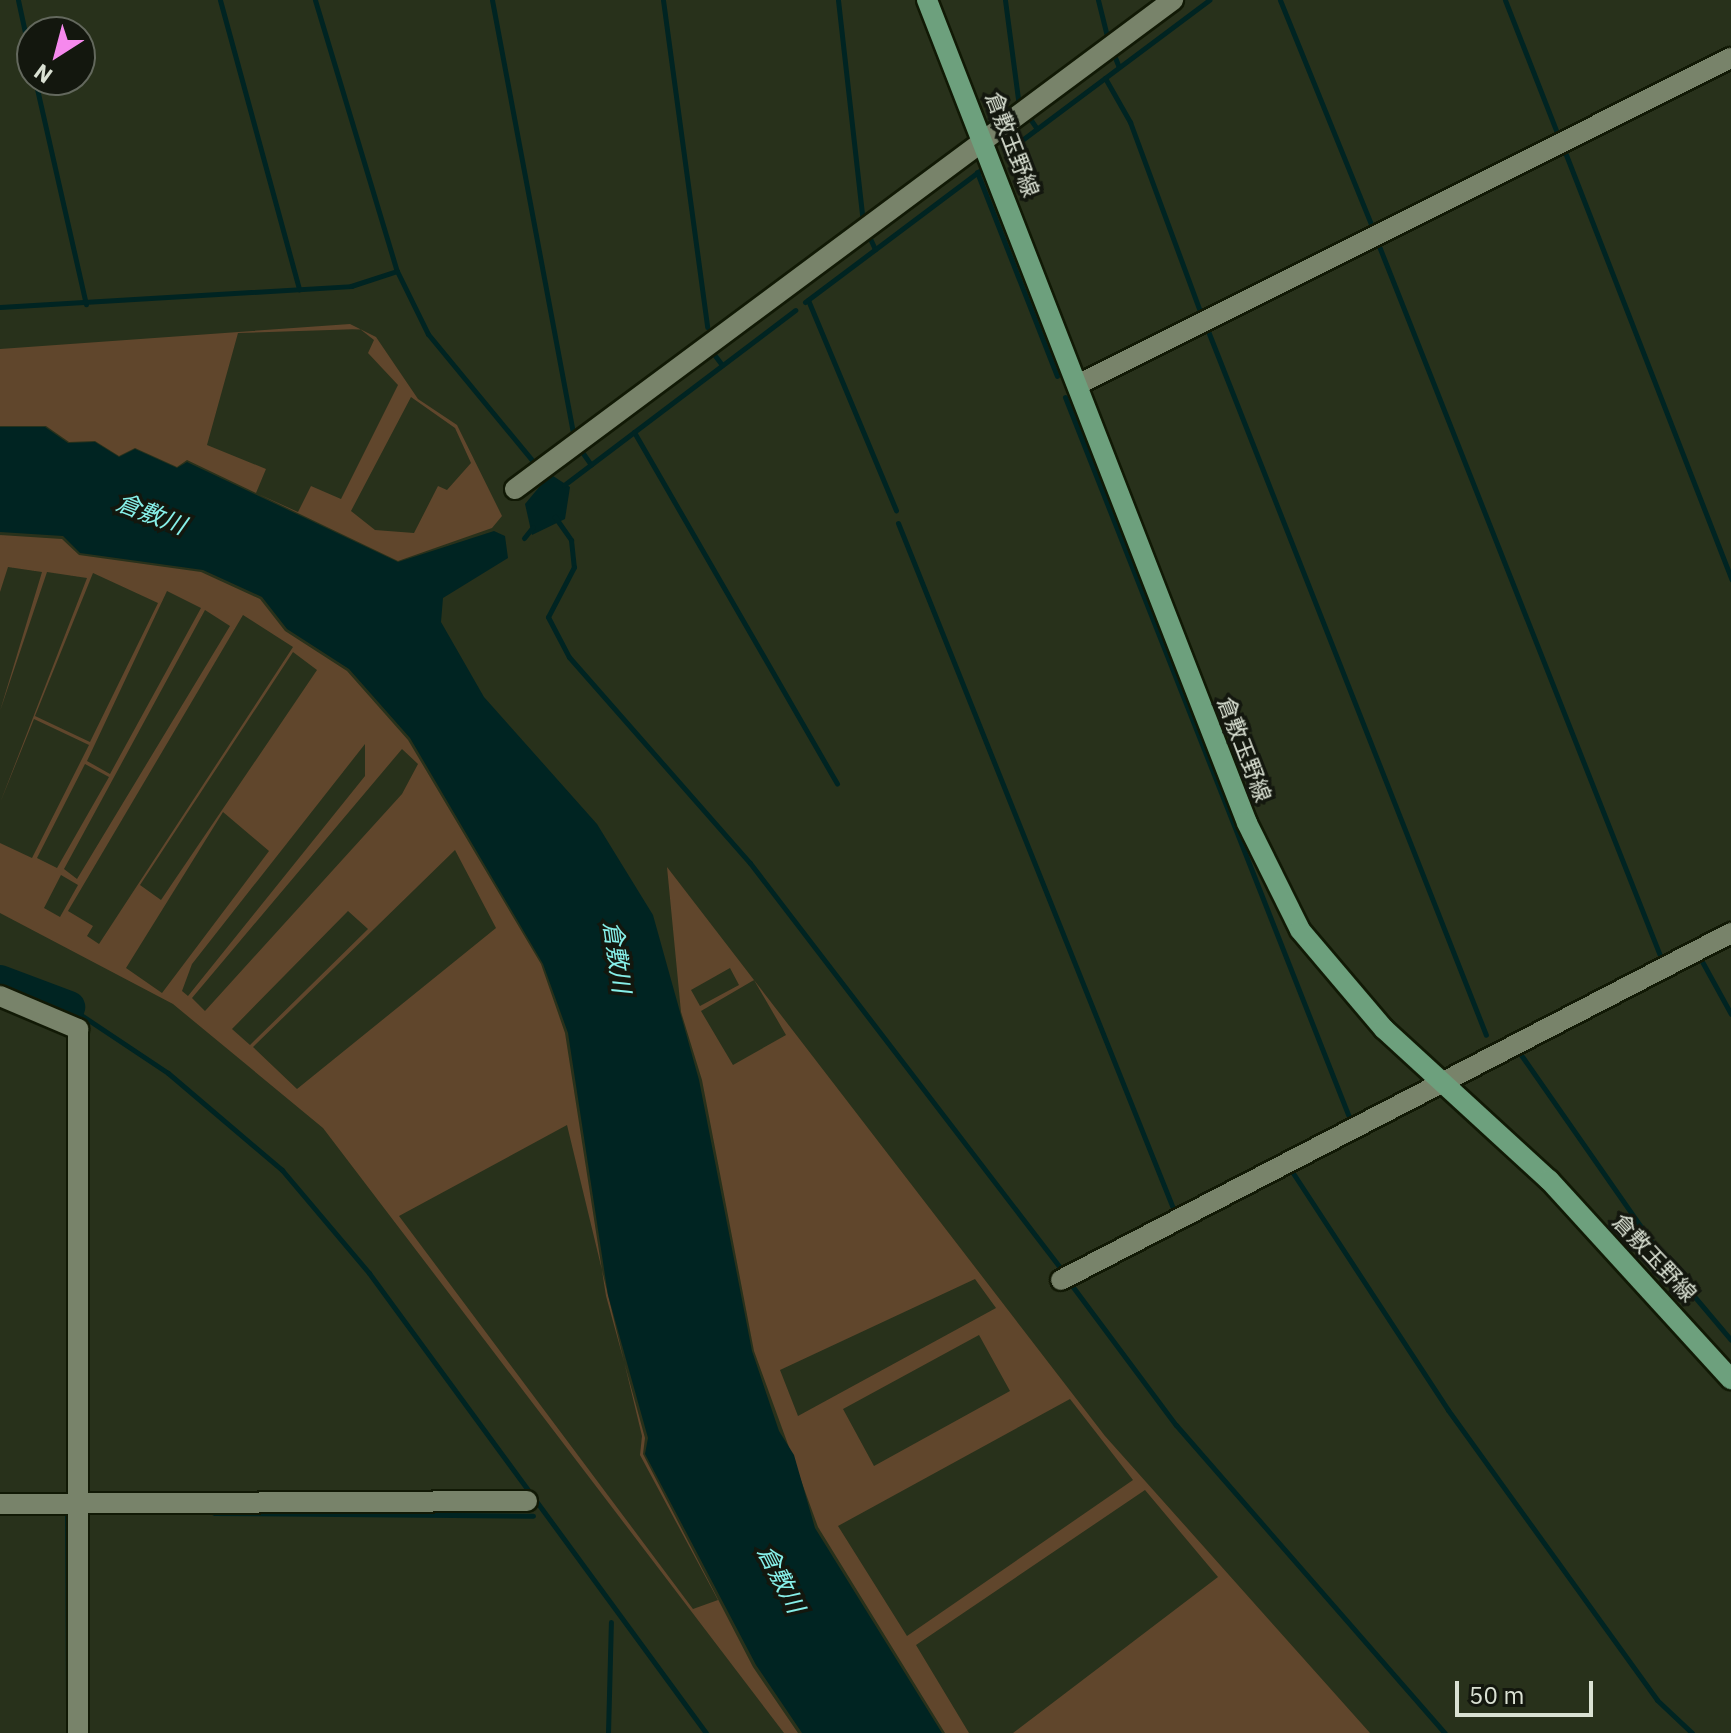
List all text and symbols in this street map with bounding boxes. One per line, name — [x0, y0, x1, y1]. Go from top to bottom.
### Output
north arrow — [16, 16, 96, 96]
text: N — [28, 58, 58, 91]
street label: 倉敷玉野線 — [981, 88, 1045, 200]
water label: 倉敷川 — [112, 488, 190, 540]
street label: 倉敷玉野線 — [1213, 693, 1277, 805]
water label: 倉敷川 — [598, 919, 636, 995]
street label: 倉敷玉野線 — [1608, 1208, 1702, 1306]
water label: 倉敷川 — [752, 1540, 810, 1618]
scale bar — [1459, 1665, 1597, 1715]
text: 50 m — [1469, 1679, 1524, 1711]

